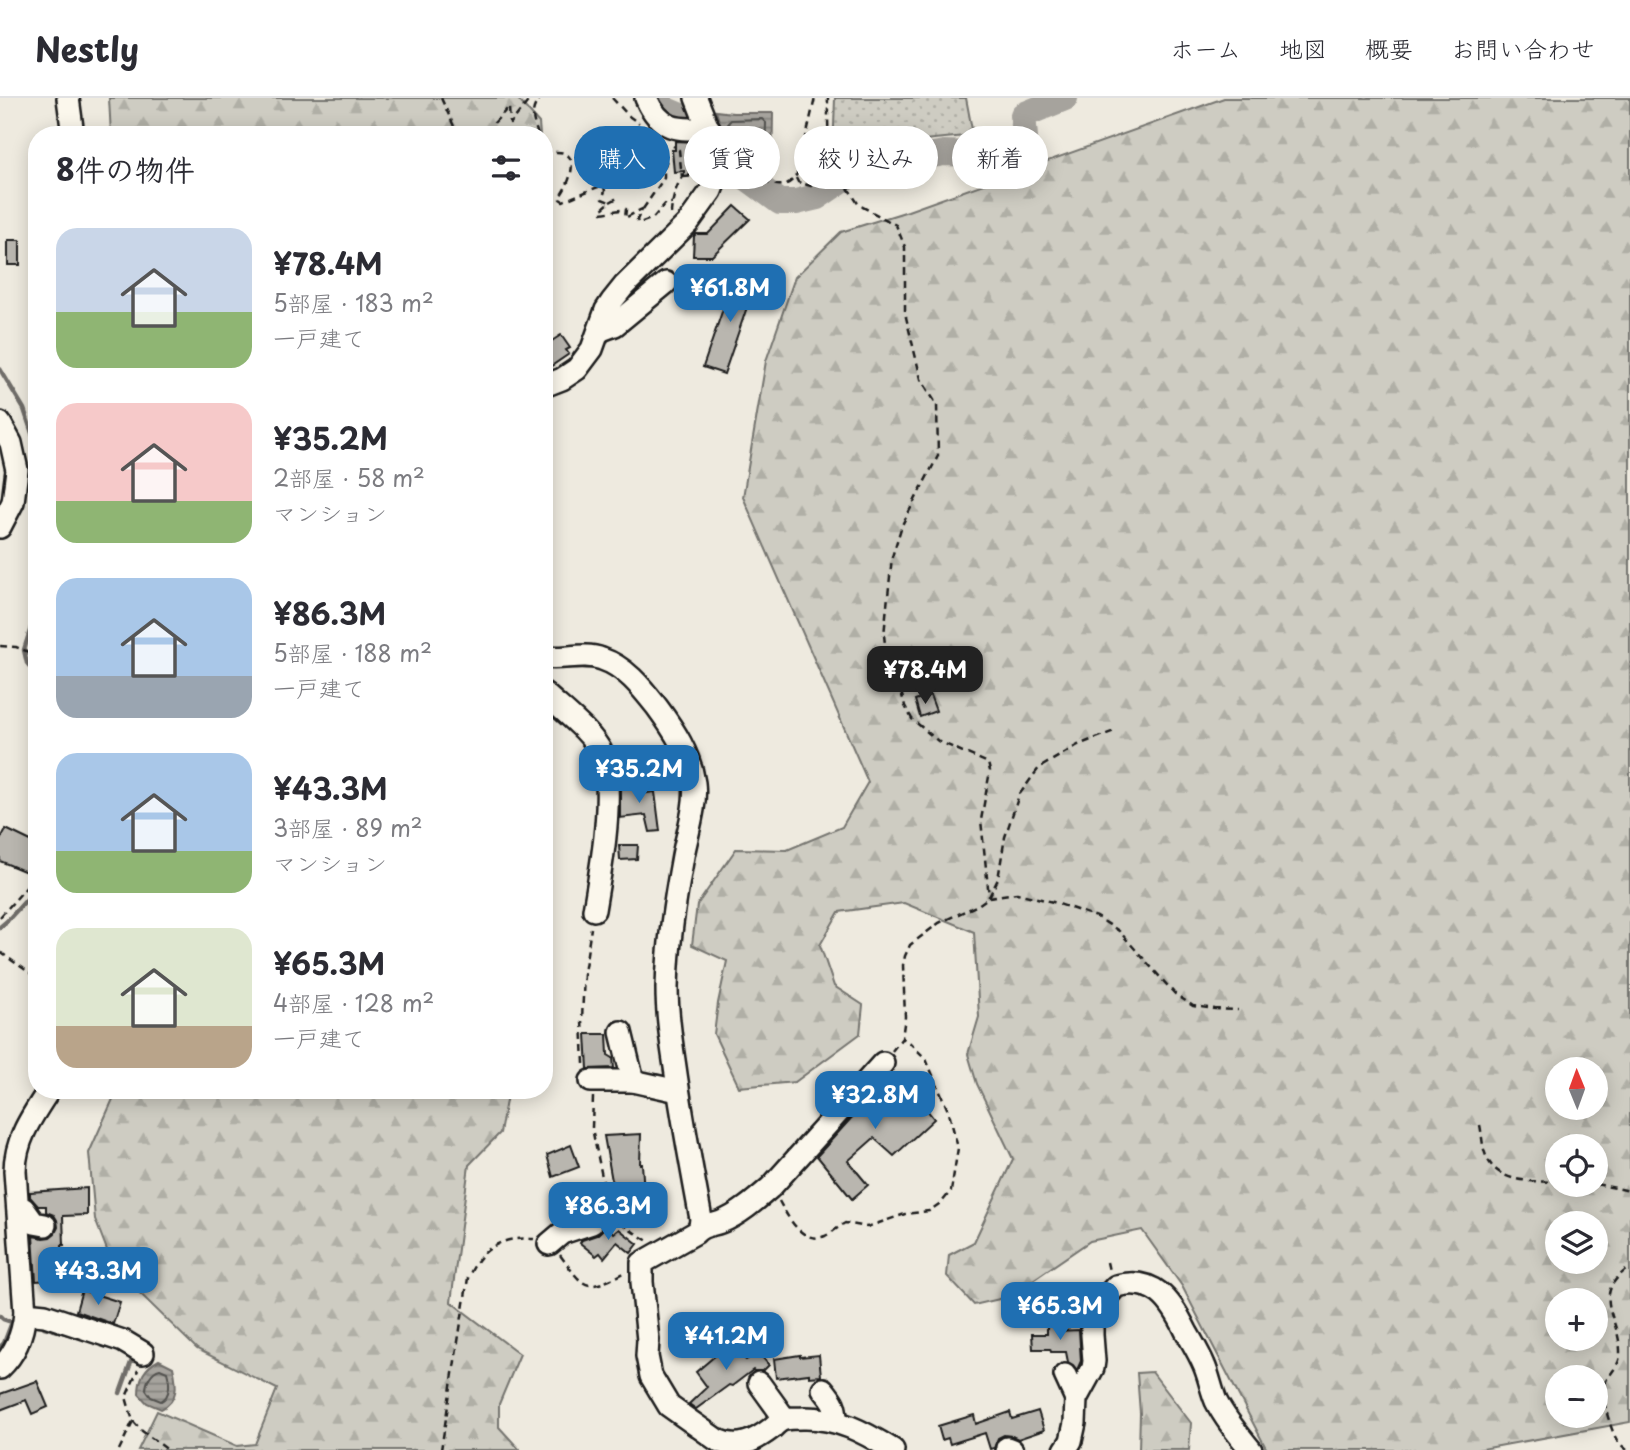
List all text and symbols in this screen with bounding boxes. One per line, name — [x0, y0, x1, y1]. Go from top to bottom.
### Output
text: Nestly — [35, 23, 139, 73]
text: ホーム — [1170, 30, 1241, 66]
text: 地図 — [1279, 30, 1327, 66]
text: 概要 — [1365, 30, 1413, 66]
text: お問い合わせ — [1451, 30, 1595, 66]
chip: 購入 — [574, 126, 670, 189]
chip: 賃貸 — [684, 126, 780, 189]
chip: 絞り込み — [794, 126, 938, 189]
chip: 新着 — [952, 126, 1048, 189]
text: 8件の物件 — [56, 146, 195, 191]
icon: filters — [487, 149, 525, 187]
text: ¥78.4M — [273, 240, 383, 285]
icon: home — [112, 256, 196, 340]
pin: ¥61.8M — [673, 264, 787, 324]
text: ¥61.8M — [690, 269, 770, 304]
text: 5部屋 · 183 m² — [273, 285, 434, 320]
text: 一戸建て — [273, 320, 365, 355]
text: ¥35.2M — [273, 415, 388, 460]
icon: home — [112, 431, 196, 515]
text: 2部屋 · 58 m² — [273, 460, 425, 495]
text: マンション — [273, 495, 387, 530]
text: ¥86.3M — [273, 590, 386, 635]
icon: home — [112, 606, 196, 690]
text: 5部屋 · 188 m² — [273, 635, 432, 670]
pin: ¥78.4M — [868, 646, 982, 706]
text: ¥78.4M — [883, 651, 967, 686]
text: 一戸建て — [273, 670, 365, 705]
pin: ¥35.2M — [582, 746, 696, 805]
text: ¥35.2M — [595, 750, 683, 785]
text: ¥43.3M — [273, 765, 388, 810]
icon: home — [112, 781, 196, 865]
text: 3部屋 · 89 m² — [273, 810, 423, 845]
text: マンション — [273, 845, 387, 880]
text: ¥65.3M — [273, 940, 385, 985]
icon: home — [112, 956, 196, 1040]
text: 4部屋 · 128 m² — [273, 985, 434, 1020]
text: 一戸建て — [273, 1020, 365, 1055]
north arrow — [1545, 1057, 1608, 1120]
map controls — [1545, 1057, 1608, 1428]
pin: ¥32.8M — [818, 1072, 932, 1131]
text: ¥32.8M — [831, 1076, 919, 1111]
button: locate — [1545, 1134, 1608, 1197]
pin: ¥86.3M — [551, 1182, 665, 1242]
text: ¥86.3M — [565, 1187, 651, 1222]
button: layers — [1545, 1211, 1608, 1274]
pin: ¥43.3M — [41, 1248, 155, 1307]
text: ¥43.3M — [54, 1252, 142, 1287]
pin: ¥65.3M — [1003, 1282, 1117, 1342]
text: ¥65.3M — [1017, 1287, 1103, 1322]
button: + — [1545, 1288, 1608, 1351]
pin: ¥41.2M — [669, 1312, 783, 1372]
text: ¥41.2M — [684, 1317, 768, 1352]
button: − — [1545, 1365, 1608, 1428]

